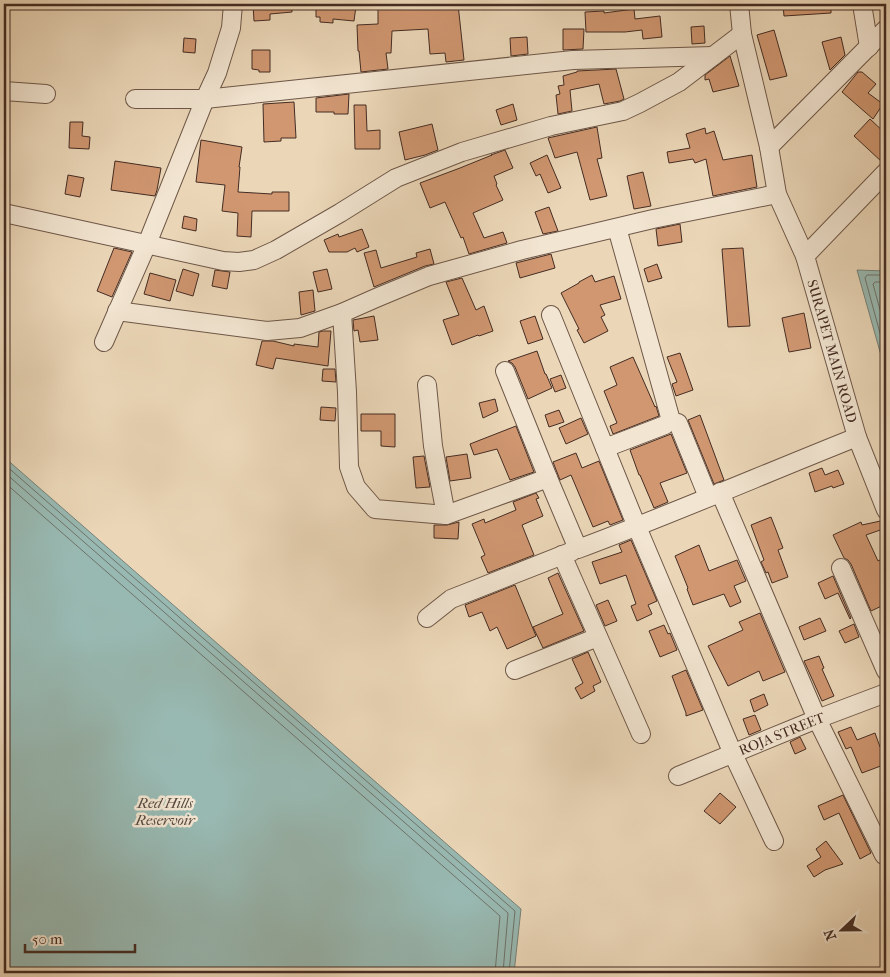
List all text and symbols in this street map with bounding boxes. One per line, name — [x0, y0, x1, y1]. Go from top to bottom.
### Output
street label: SURAPET MAIN ROAD — [804, 278, 861, 425]
street label: ROJA STREET — [736, 708, 827, 759]
water label: Red Hills Reservoir — [134, 794, 196, 829]
north arrow — [818, 904, 868, 954]
scale bar — [25, 922, 135, 954]
text: N — [820, 926, 840, 943]
text: 50 m — [32, 930, 63, 948]

